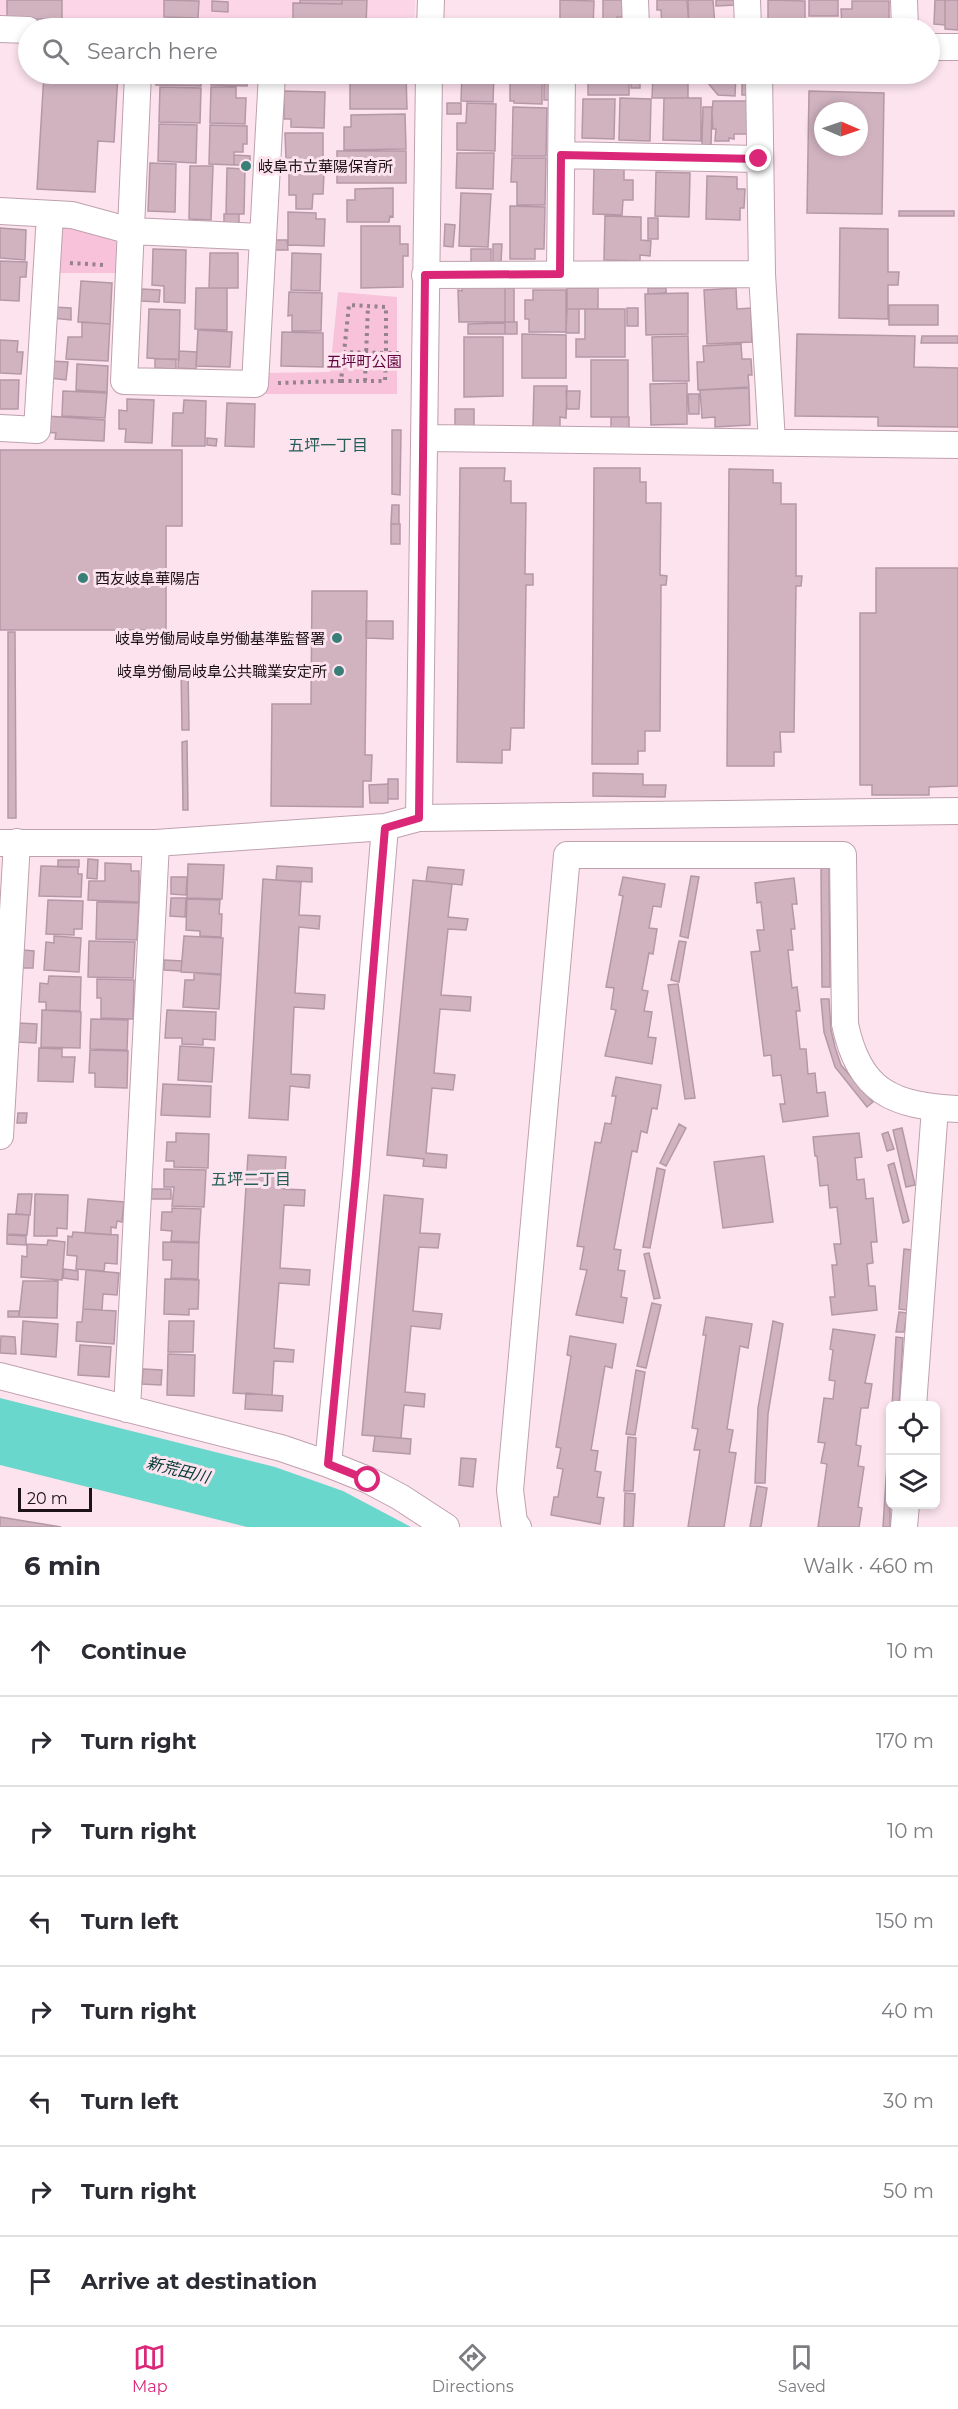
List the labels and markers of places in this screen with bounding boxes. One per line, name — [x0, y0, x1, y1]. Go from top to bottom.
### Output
place label: 岐阜市立華陽保育所 — [258, 157, 393, 176]
marker: 岐阜市立華陽保育所 — [239, 159, 253, 173]
place label: 西友岐阜華陽店 — [95, 569, 200, 588]
marker: 西友岐阜華陽店 — [76, 571, 90, 585]
place label: 岐阜労働局岐阜労働基準監督署 — [115, 629, 325, 648]
marker: 岐阜労働局岐阜労働基準監督署 — [330, 631, 344, 645]
place label: 岐阜労働局岐阜公共職業安定所 — [117, 662, 327, 681]
marker: 岐阜労働局岐阜公共職業安定所 — [332, 664, 346, 678]

